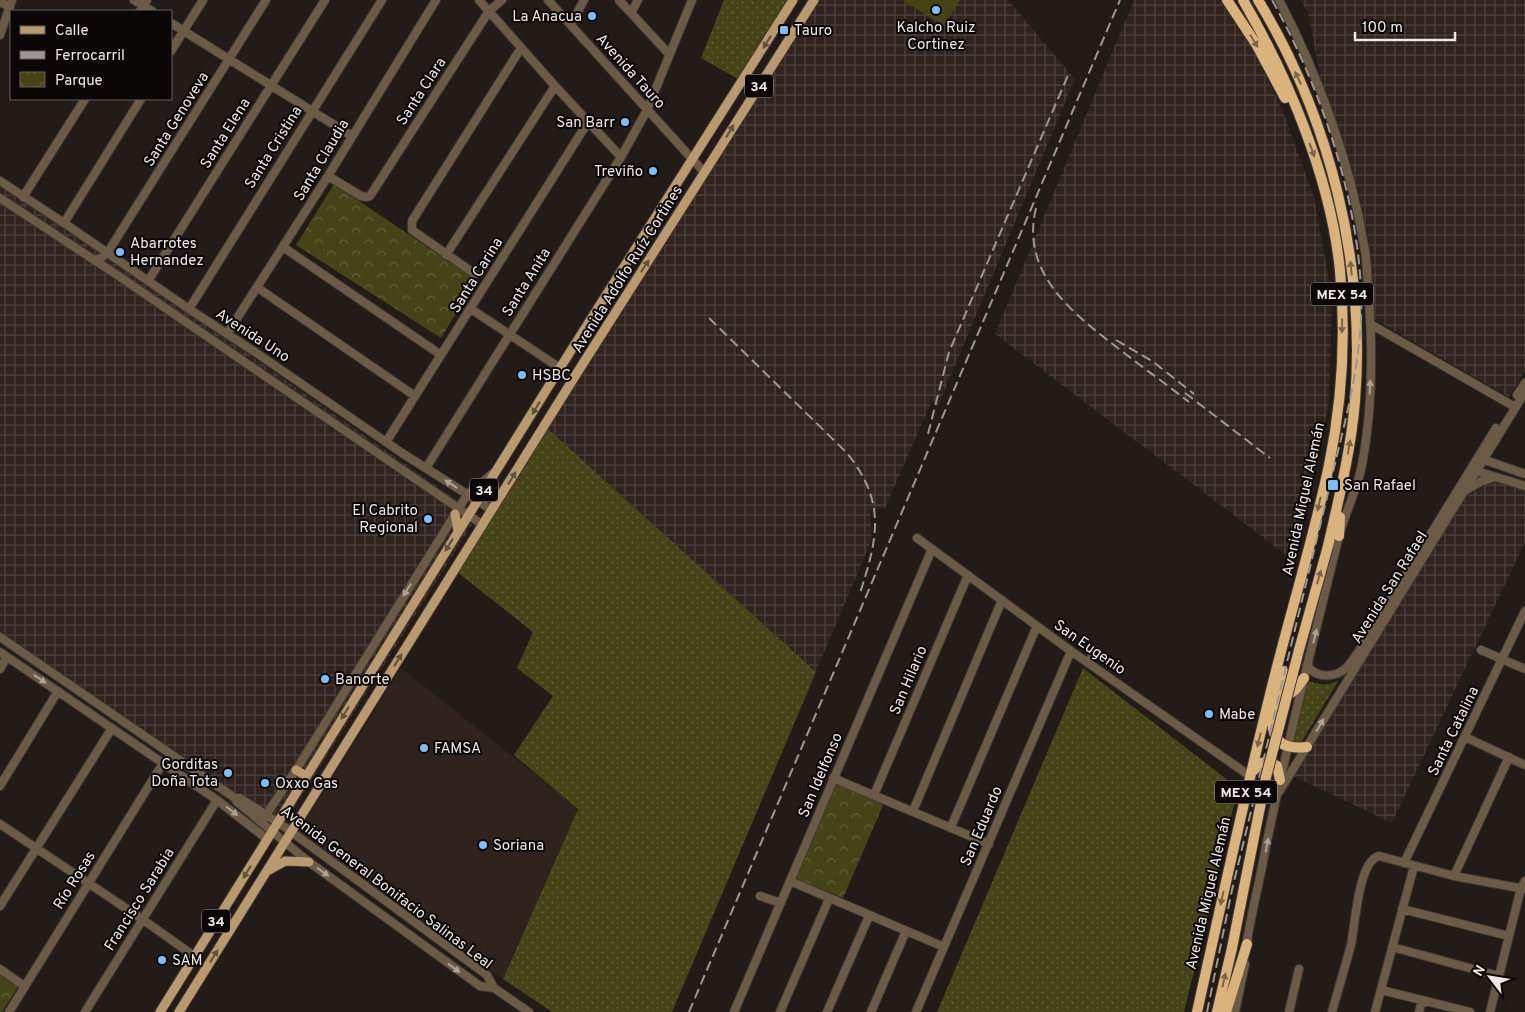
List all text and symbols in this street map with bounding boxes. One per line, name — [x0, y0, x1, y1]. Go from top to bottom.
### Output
marker: Kalcho Ruiz Cortinez — [930, 4, 942, 16]
place label: La Anacua — [512, 8, 582, 27]
legend — [10, 10, 172, 100]
marker: La Anacua — [586, 10, 598, 22]
scale bar — [1355, 10, 1455, 42]
place label: Kalcho Ruiz Cortinez — [896, 19, 976, 55]
text: 100 m — [1362, 19, 1403, 38]
text: Calle — [55, 22, 89, 41]
place label: Tauro — [794, 22, 832, 41]
marker: Tauro — [778, 24, 790, 36]
street label: Avenida Tauro — [591, 30, 669, 114]
one-way arrow — [1249, 34, 1259, 47]
one-way arrow — [762, 35, 772, 48]
text: Ferrocarril — [55, 47, 125, 66]
street label: Santa Clara — [393, 54, 451, 129]
street label: Santa Genoveva — [141, 69, 214, 171]
one-way arrow — [1294, 71, 1302, 85]
text: Parque — [55, 72, 103, 91]
road number: 34 — [745, 74, 773, 98]
street label: Santa Elena — [197, 95, 255, 173]
street label: Santa Cristina — [241, 103, 307, 193]
place label: San Barr — [556, 114, 615, 133]
street label: Santa Claudia — [290, 116, 354, 205]
marker: San Barr — [619, 116, 631, 128]
one-way arrow — [726, 124, 735, 137]
one-way arrow — [1308, 143, 1316, 158]
place label: Treviño — [594, 163, 643, 182]
marker: Treviño — [647, 165, 659, 177]
street label: Avenida Adolfo Ruíz Cortines — [569, 182, 688, 357]
street label: Santa Carina — [446, 234, 508, 317]
place label: Abarrotes Hernandez — [130, 235, 204, 271]
street label: Santa Anita — [499, 245, 556, 321]
marker: Abarrotes Hernandez — [114, 246, 126, 258]
one-way arrow — [1347, 259, 1355, 275]
one-way arrow — [640, 260, 650, 273]
road number: MEX 54 — [1311, 282, 1373, 306]
street label: Avenida Uno — [211, 305, 293, 367]
one-way arrow — [1338, 318, 1346, 334]
place label: HSBC — [532, 367, 571, 386]
marker: HSBC — [516, 369, 528, 381]
one-way arrow — [1367, 378, 1375, 394]
one-way arrow — [531, 401, 540, 414]
street label: Avenida Miguel Alemán — [1279, 421, 1330, 578]
one-way arrow — [1346, 439, 1354, 455]
one-way arrow — [507, 472, 517, 485]
place label: San Rafael — [1344, 477, 1416, 496]
road number: 34 — [470, 478, 498, 502]
marker: San Rafael — [1326, 478, 1340, 492]
one-way arrow — [444, 480, 457, 489]
one-way arrow — [1315, 497, 1323, 512]
place label: El Cabrito Regional — [352, 502, 418, 538]
marker: El Cabrito Regional — [422, 513, 434, 525]
street label: Avenida San Rafael — [1348, 528, 1433, 648]
one-way arrow — [445, 539, 454, 552]
one-way arrow — [1316, 570, 1324, 585]
one-way arrow — [402, 584, 412, 597]
street label: San Eugenio — [1049, 616, 1129, 680]
one-way arrow — [1311, 628, 1319, 643]
street label: San Hilario — [886, 643, 932, 718]
one-way arrow — [393, 654, 403, 667]
place label: Banorte — [335, 671, 390, 690]
marker: Banorte — [319, 673, 331, 685]
one-way arrow — [34, 674, 47, 684]
street label: Santa Catalina — [1425, 684, 1484, 779]
place label: Mabe — [1219, 706, 1255, 725]
one-way arrow — [341, 707, 350, 720]
marker: Mabe — [1203, 708, 1215, 720]
one-way arrow — [1316, 718, 1325, 731]
street label: San Idelfonso — [795, 730, 848, 821]
one-way arrow — [1255, 733, 1263, 748]
place label: FAMSA — [434, 740, 481, 759]
marker: FAMSA — [418, 742, 430, 754]
place label: Gorditas Doña Tota — [151, 756, 218, 792]
marker: Gorditas Doña Tota — [222, 767, 234, 779]
place label: Oxxo Gas — [275, 775, 338, 794]
marker: Oxxo Gas — [259, 777, 271, 789]
road number: MEX 54 — [1215, 780, 1277, 804]
street label: San Eduardo — [957, 784, 1008, 869]
street label: Avenida General Bonifacio Salinas Leal — [276, 802, 496, 974]
one-way arrow — [225, 806, 239, 816]
street label: Avenida Miguel Alemán — [1183, 815, 1236, 972]
place label: Soriana — [493, 837, 544, 856]
one-way arrow — [1263, 837, 1271, 853]
marker: Soriana — [477, 839, 489, 851]
street label: Francisco Sarabia — [101, 845, 180, 955]
street label: Río Rosas — [50, 848, 101, 914]
one-way arrow — [242, 865, 252, 878]
one-way arrow — [316, 867, 330, 877]
one-way arrow — [1218, 891, 1226, 907]
road number: 34 — [202, 909, 230, 932]
one-way arrow — [209, 949, 219, 963]
place label: SAM — [172, 952, 202, 971]
north arrow — [1465, 952, 1515, 1002]
marker: SAM — [156, 954, 168, 966]
text: N — [1470, 962, 1490, 980]
one-way arrow — [447, 963, 461, 973]
one-way arrow — [1220, 973, 1228, 988]

